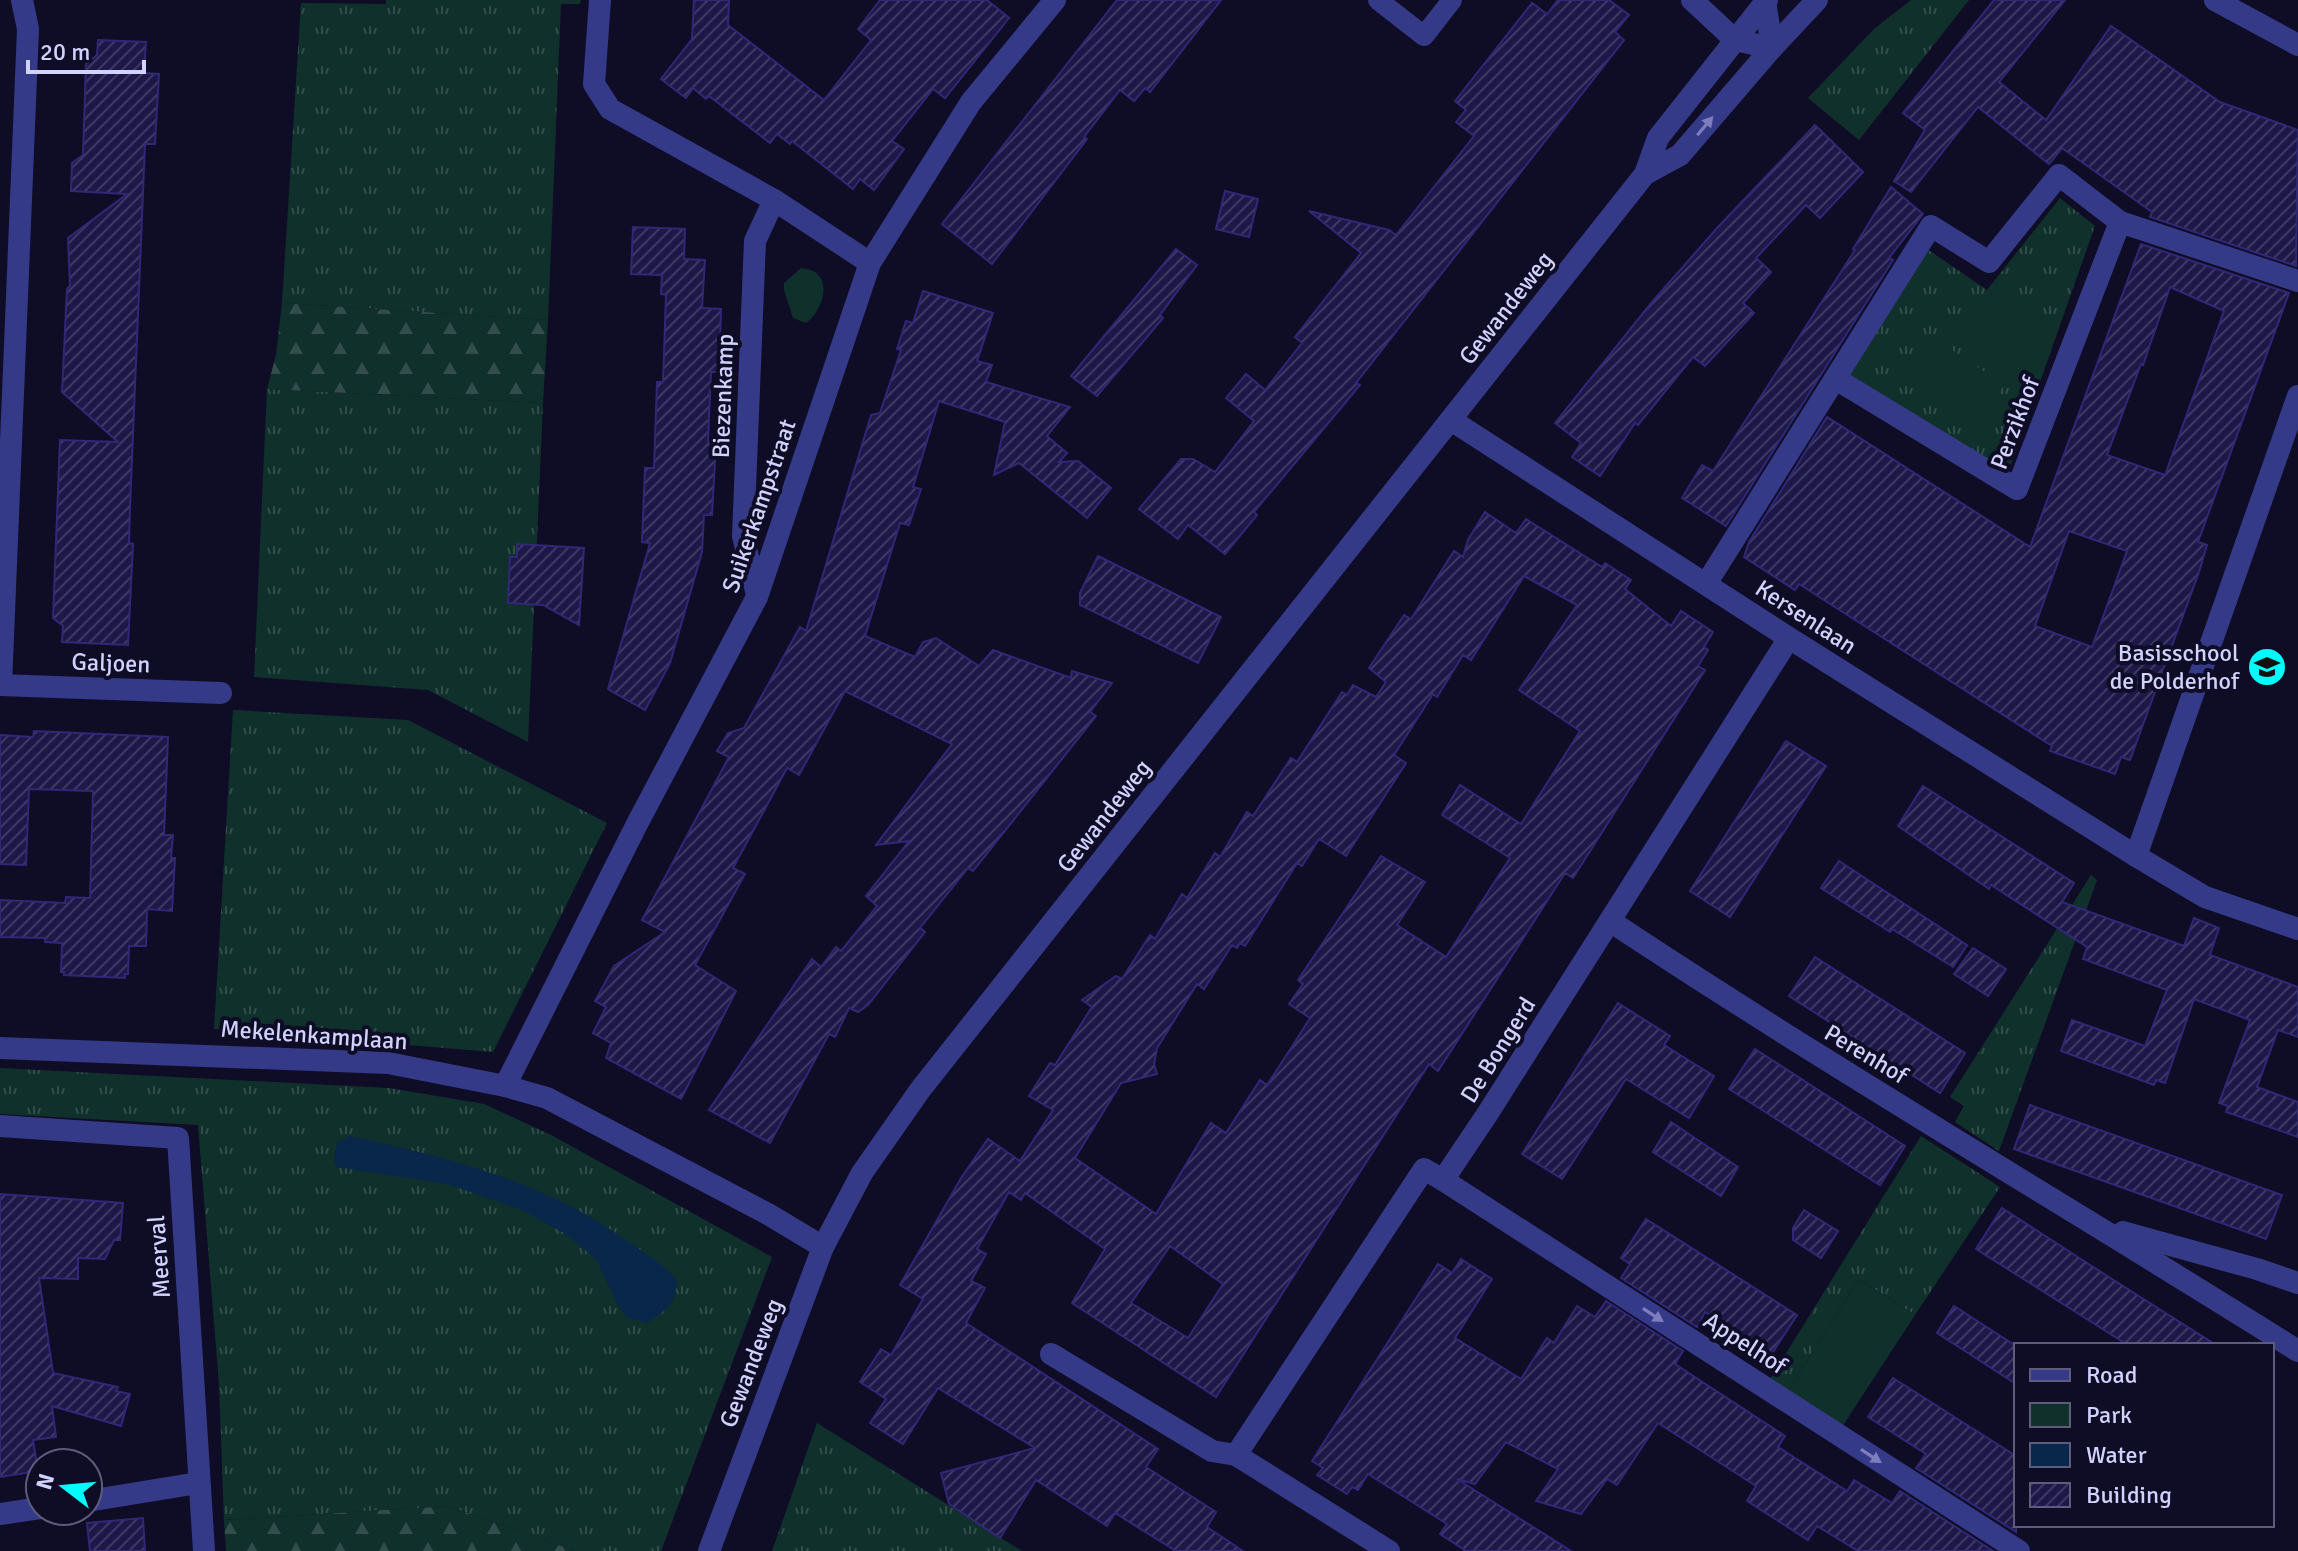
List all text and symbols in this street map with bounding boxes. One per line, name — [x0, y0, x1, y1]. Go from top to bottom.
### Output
scale bar — [28, 24, 144, 74]
text: 20 m — [40, 37, 90, 67]
one-way arrow — [1696, 117, 1713, 137]
street label: Gewandeweg — [1452, 245, 1560, 371]
street label: Biezenkamp — [706, 333, 740, 459]
street label: Perzikhof — [1984, 372, 2047, 474]
street label: Suikerkampstraat — [715, 415, 803, 597]
street label: Kersenlaan — [1750, 573, 1862, 661]
place label: Basisschool de Polderhof — [2110, 638, 2240, 696]
school or university icon: Basisschool de Polderhof — [2246, 646, 2288, 688]
street label: Galjoen — [71, 647, 151, 679]
street label: Gewandeweg — [1050, 753, 1158, 879]
street label: De Bongerd — [1454, 992, 1542, 1108]
street label: Mekelenkamplaan — [219, 1013, 409, 1057]
street label: Perenhof — [1819, 1017, 1914, 1091]
street label: Meerval — [141, 1215, 177, 1299]
street label: Gewandeweg — [713, 1294, 789, 1432]
street label: Appelhof — [1698, 1305, 1793, 1381]
one-way arrow — [1643, 1307, 1664, 1322]
legend — [2014, 1343, 2274, 1527]
text: Road — [2086, 1360, 2137, 1390]
text: Park — [2086, 1400, 2132, 1430]
text: Water — [2086, 1440, 2147, 1470]
north arrow — [24, 1447, 104, 1527]
one-way arrow — [1861, 1449, 1882, 1464]
text: N — [30, 1471, 60, 1493]
text: Building — [2086, 1480, 2172, 1510]

